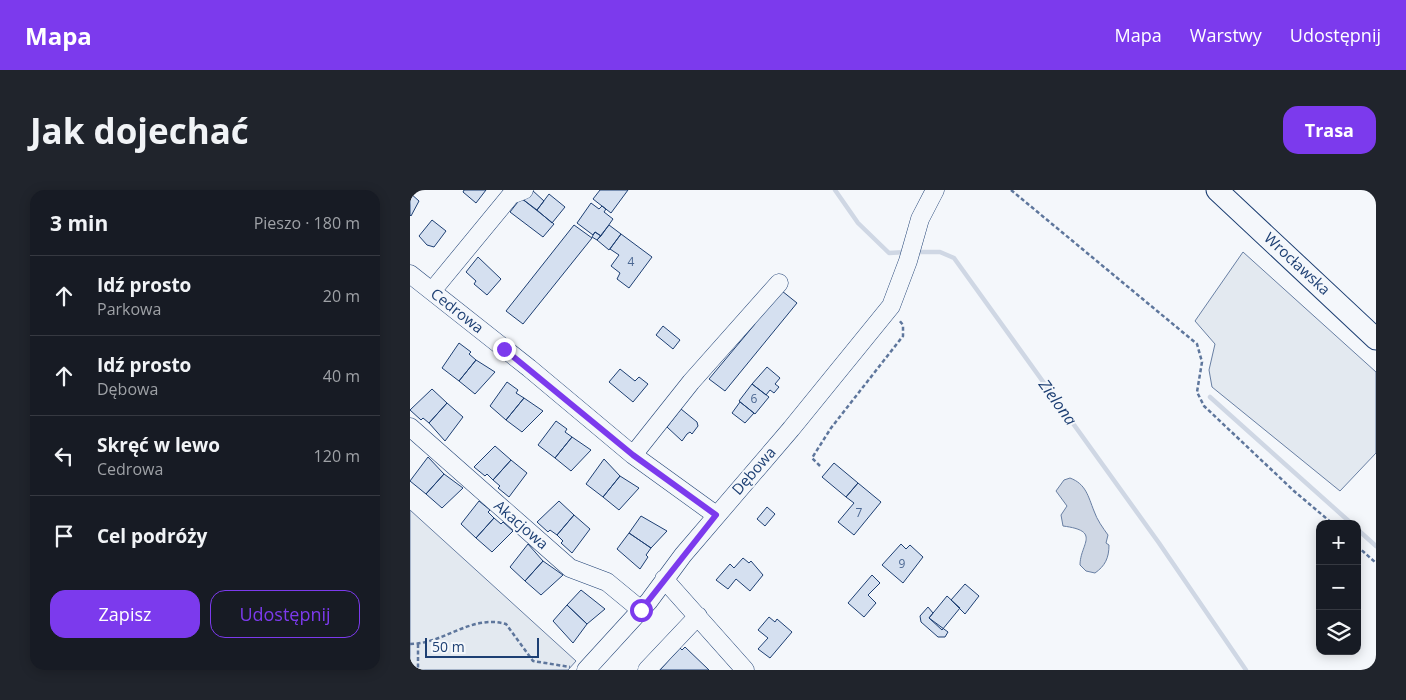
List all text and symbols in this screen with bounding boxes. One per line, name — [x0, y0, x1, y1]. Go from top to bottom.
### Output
text: Mapa — [25, 19, 92, 52]
text: Mapa — [1115, 23, 1162, 47]
text: Warstwy — [1190, 23, 1262, 47]
text: Udostępnij — [1290, 23, 1381, 47]
button: Trasa — [1283, 106, 1376, 154]
text: Jak dojechać — [30, 107, 249, 154]
text: 3 min — [50, 209, 108, 237]
text: Pieszo · 180 m — [254, 212, 360, 234]
street label: Wrocławska — [1260, 228, 1335, 299]
house number: 4 — [628, 253, 635, 270]
text: Idź prosto — [97, 272, 191, 298]
icon: ahead — [50, 282, 78, 310]
street label: Cedrowa — [427, 283, 488, 337]
text: 20 m — [323, 285, 360, 307]
text: Parkowa — [97, 298, 161, 320]
route end — [493, 338, 516, 361]
text: Idź prosto — [97, 352, 191, 378]
icon: ahead — [50, 362, 78, 390]
text: 40 m — [323, 365, 360, 387]
water label: Zielona — [1033, 374, 1082, 429]
text: Dębowa — [97, 378, 158, 400]
house number: 6 — [751, 390, 758, 407]
text: Skręć w lewo — [97, 432, 220, 458]
icon: left — [50, 442, 78, 470]
street label: Dębowa — [727, 442, 780, 499]
text: 120 m — [314, 445, 360, 467]
text: Cedrowa — [97, 458, 163, 480]
street label: Akacjowa — [490, 495, 553, 553]
house number: 7 — [856, 504, 863, 521]
map controls — [1316, 520, 1361, 655]
button: + — [1316, 520, 1361, 565]
icon: arrive — [50, 522, 78, 550]
text: Cel podróży — [97, 523, 207, 549]
house number: 9 — [899, 555, 906, 572]
button: − — [1316, 565, 1361, 610]
button: Zapisz — [50, 590, 200, 638]
button: Udostępnij — [210, 590, 360, 638]
route start — [630, 599, 653, 622]
button: layers — [1316, 610, 1361, 655]
scale bar — [425, 635, 539, 658]
text: 50 m — [432, 637, 465, 656]

